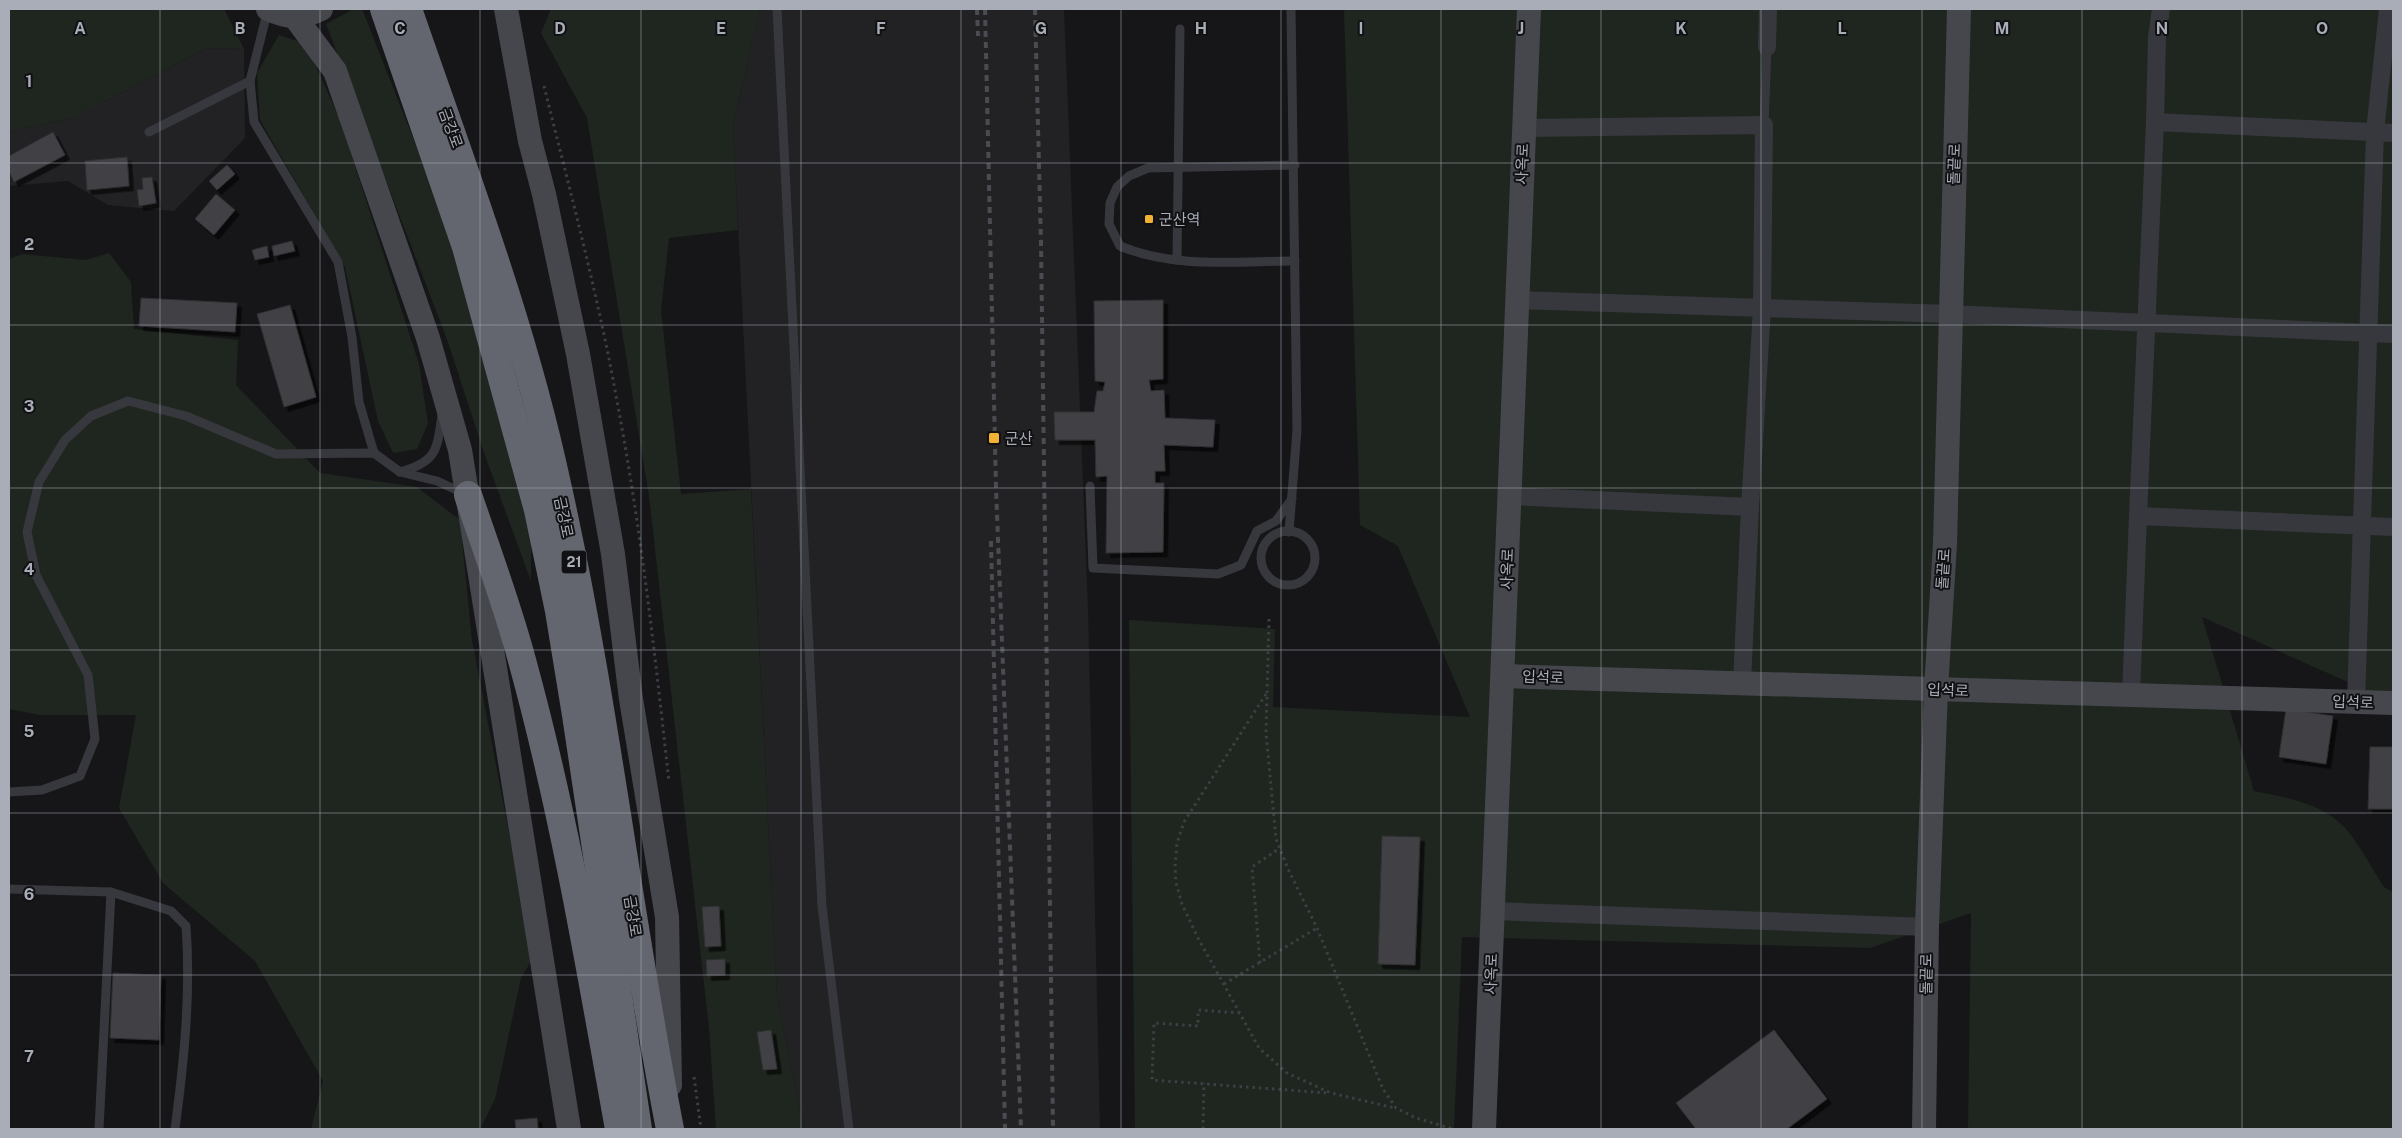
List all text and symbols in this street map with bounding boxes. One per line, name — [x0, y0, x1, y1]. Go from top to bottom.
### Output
text: A — [74, 19, 86, 38]
text: B — [235, 19, 246, 38]
text: C — [394, 19, 406, 38]
text: D — [554, 19, 566, 38]
text: E — [716, 19, 726, 38]
text: F — [876, 19, 886, 38]
text: G — [1035, 19, 1047, 38]
text: H — [1195, 19, 1207, 38]
text: I — [1359, 19, 1363, 38]
text: J — [1518, 19, 1524, 38]
text: K — [1675, 19, 1687, 38]
text: L — [1837, 19, 1847, 38]
text: M — [1995, 19, 2009, 38]
text: N — [2156, 19, 2168, 38]
text: O — [2316, 19, 2328, 38]
text: 1 — [26, 72, 32, 91]
street label: 금강로 — [436, 106, 466, 150]
street label: 사옥로 — [1513, 143, 1531, 185]
street label: 돌끝로 — [1945, 143, 1963, 185]
place label: 군산역 — [1159, 211, 1200, 228]
marker: 군산역 — [1143, 213, 1155, 225]
text: 2 — [24, 235, 34, 254]
text: 3 — [24, 397, 34, 416]
place label: 군산 — [1005, 430, 1033, 447]
marker: 군산 — [987, 431, 1001, 445]
street label: 금강로 — [551, 495, 577, 539]
street label: 사옥로 — [1498, 548, 1516, 590]
street label: 돌끝로 — [1933, 548, 1953, 590]
road number: 21 — [562, 550, 586, 574]
text: 4 — [24, 560, 35, 579]
street label: 입석로 — [1522, 668, 1564, 686]
street label: 입석로 — [1927, 681, 1969, 699]
street label: 입석로 — [2332, 693, 2374, 711]
text: 5 — [24, 722, 35, 741]
text: 6 — [24, 885, 34, 904]
street label: 금강로 — [621, 894, 645, 938]
street label: 사옥로 — [1482, 953, 1500, 995]
street label: 돌끝로 — [1917, 953, 1935, 995]
text: 7 — [24, 1047, 34, 1066]

